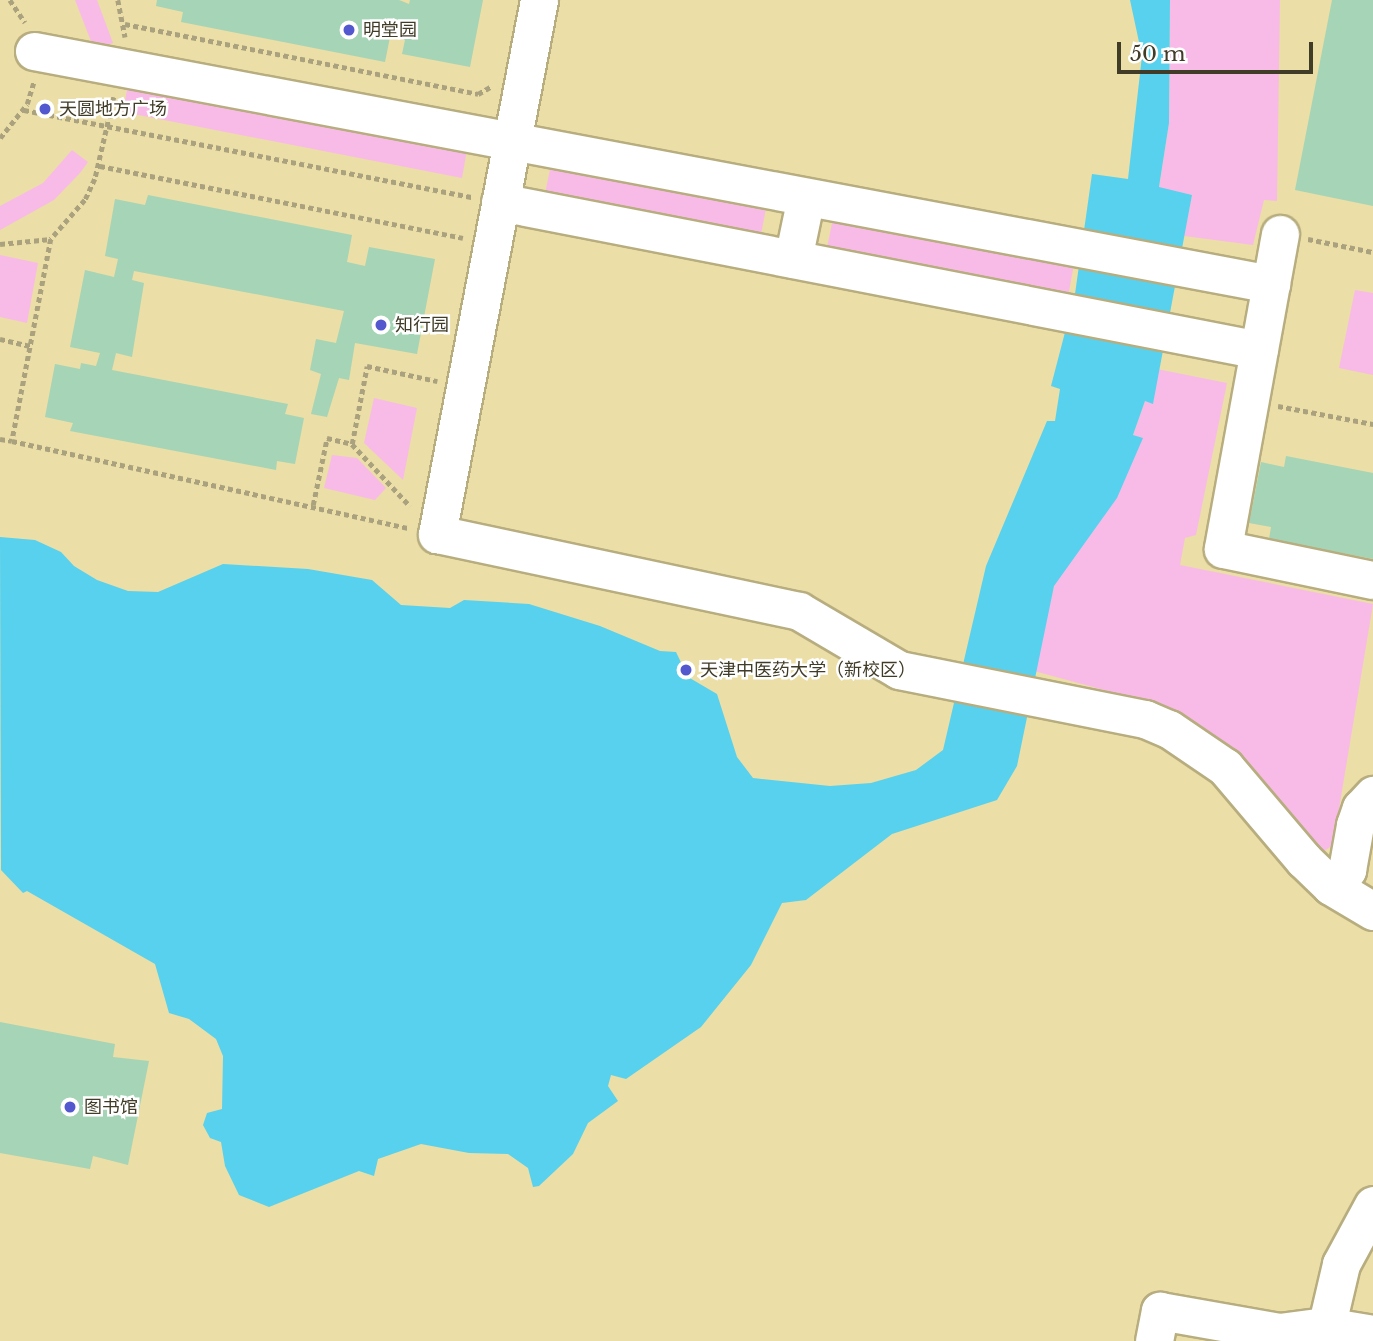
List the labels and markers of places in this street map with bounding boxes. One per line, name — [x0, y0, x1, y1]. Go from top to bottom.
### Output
place label: 明堂园 — [363, 19, 417, 41]
marker: 明堂园 — [341, 22, 357, 38]
place label: 天圆地方广场 — [59, 98, 167, 120]
marker: 天圆地方广场 — [37, 101, 53, 117]
place label: 知行园 — [395, 314, 449, 336]
marker: 知行园 — [373, 317, 389, 333]
place label: 天津中医药大学（新校区） — [700, 659, 916, 681]
marker: 天津中医药大学（新校区） — [678, 662, 694, 678]
place label: 图书馆 — [84, 1096, 138, 1118]
marker: 图书馆 — [62, 1099, 78, 1115]

